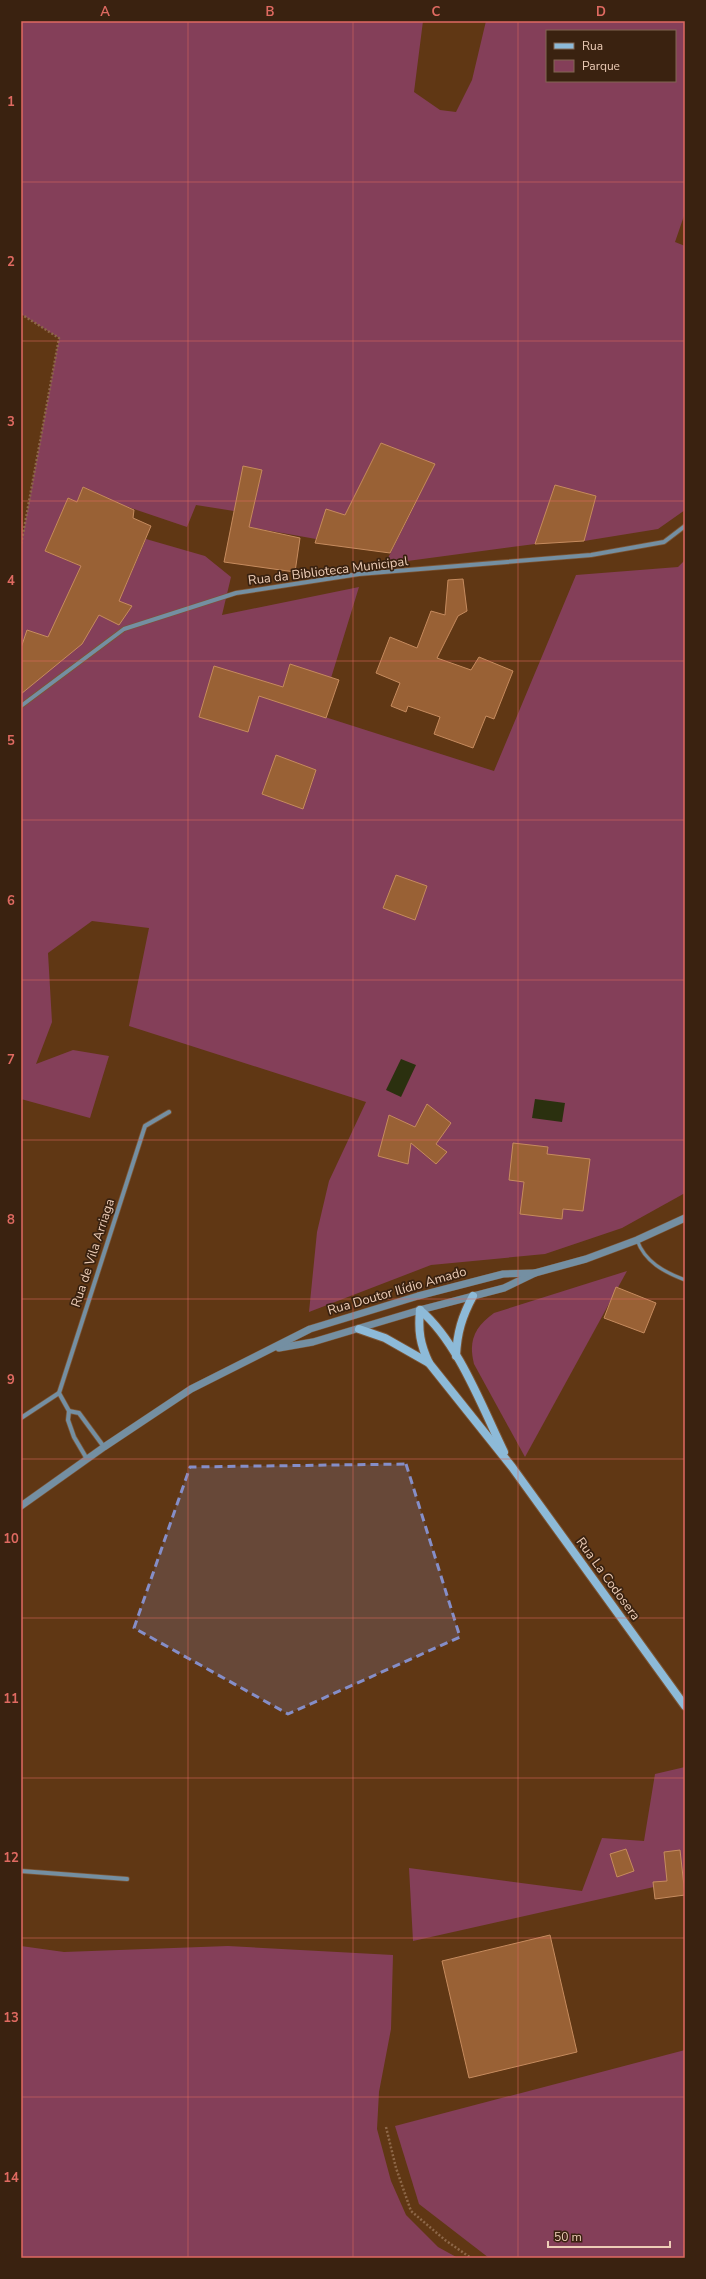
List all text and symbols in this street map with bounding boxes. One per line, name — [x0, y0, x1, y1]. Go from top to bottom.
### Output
text: A — [100, 3, 110, 21]
text: B — [266, 3, 275, 21]
text: C — [432, 3, 441, 21]
text: D — [596, 3, 606, 21]
legend — [546, 30, 676, 82]
text: Rua — [582, 38, 603, 54]
text: Parque — [582, 58, 620, 74]
text: 1 — [7, 93, 15, 111]
text: 2 — [7, 253, 15, 271]
text: 3 — [7, 413, 15, 431]
street label: Rua da Biblioteca Municipal — [247, 552, 409, 590]
text: 4 — [7, 572, 15, 590]
text: 5 — [7, 732, 15, 750]
text: 6 — [7, 892, 15, 910]
text: 7 — [7, 1051, 15, 1069]
street label: Rua de Vila Arriaga — [67, 1196, 119, 1310]
text: 8 — [7, 1211, 15, 1229]
street label: Rua Doutor Ilídio Amado — [325, 1263, 469, 1319]
text: 9 — [7, 1371, 15, 1389]
text: 10 — [3, 1530, 19, 1548]
street label: Rua La Codosera — [572, 1534, 644, 1624]
text: 11 — [3, 1690, 19, 1708]
text: 12 — [3, 1849, 19, 1867]
text: 13 — [3, 2009, 19, 2027]
text: 14 — [3, 2169, 19, 2187]
scale bar — [548, 2223, 670, 2249]
text: 50 m — [554, 2229, 582, 2245]

